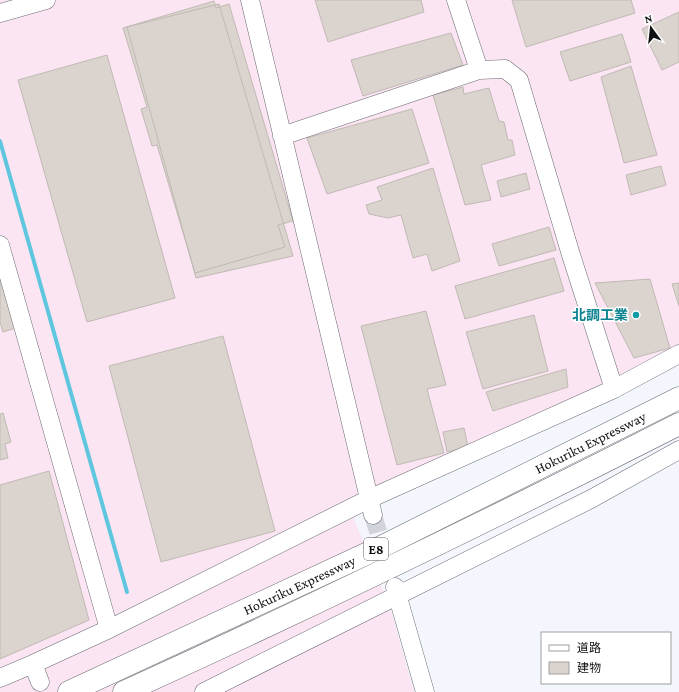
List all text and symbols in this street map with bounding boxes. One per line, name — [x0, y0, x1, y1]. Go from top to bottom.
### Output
north arrow — [631, 8, 671, 48]
text: N — [643, 11, 654, 25]
place label: 北調工業 — [572, 307, 628, 323]
marker: 北調工業 — [631, 310, 641, 320]
street label: Hokuriku Expressway — [532, 408, 649, 477]
road number: E8 — [364, 538, 388, 560]
street label: Hokuriku Expressway — [241, 552, 358, 618]
legend — [541, 632, 671, 684]
text: 道路 — [577, 641, 601, 655]
text: 建物 — [577, 661, 601, 675]

